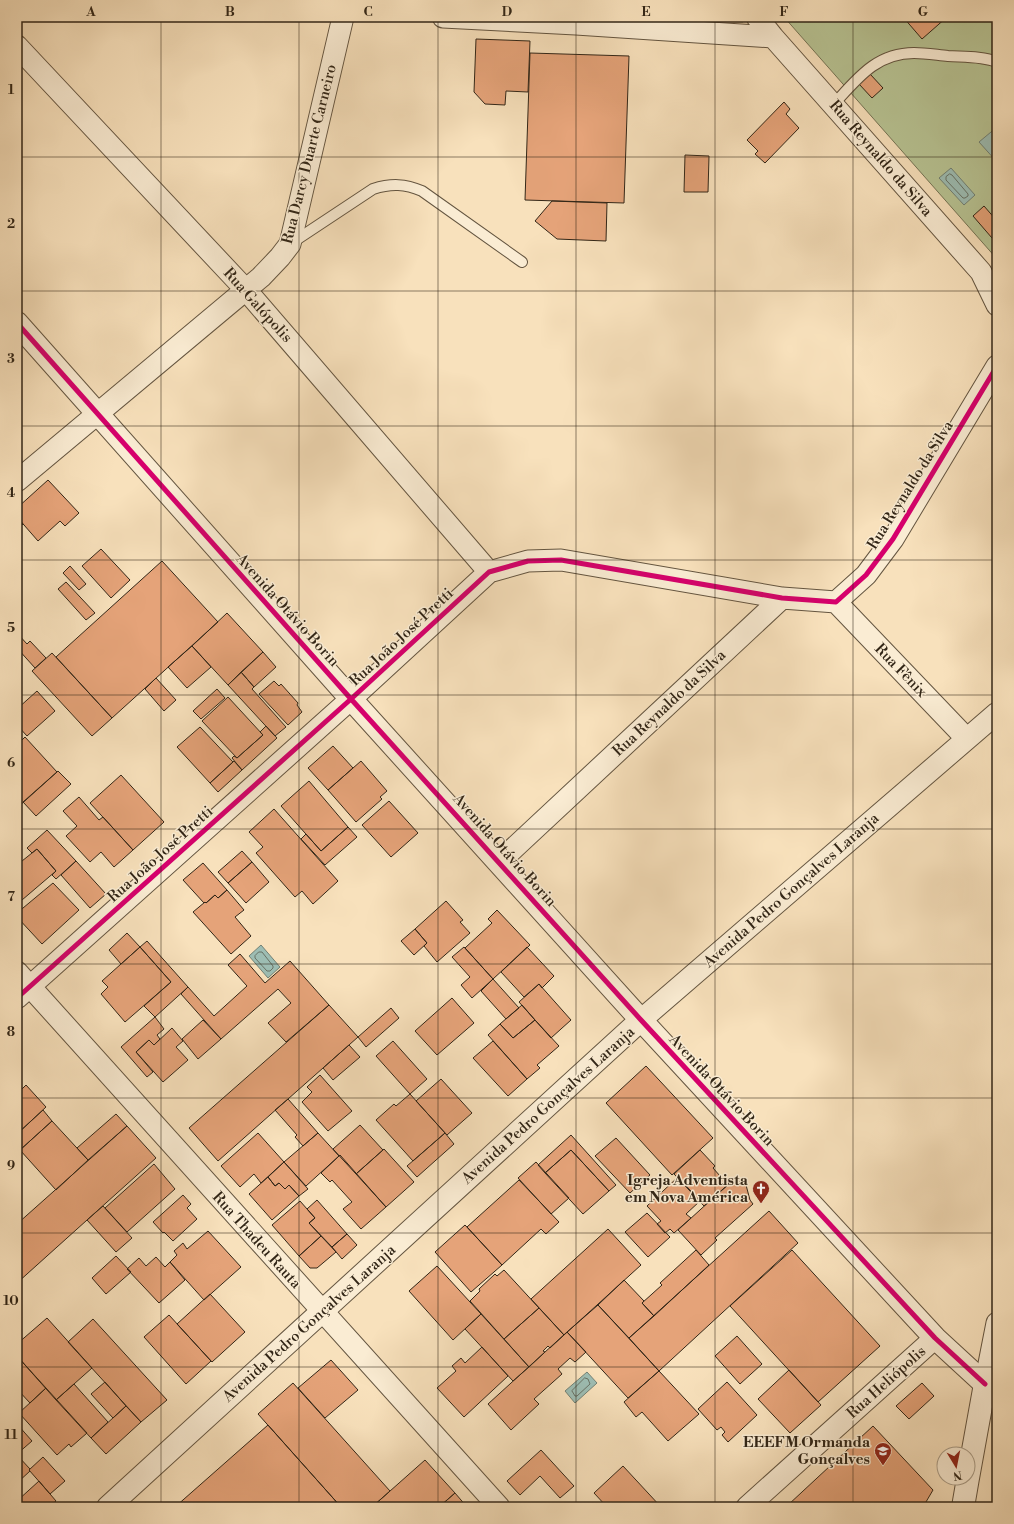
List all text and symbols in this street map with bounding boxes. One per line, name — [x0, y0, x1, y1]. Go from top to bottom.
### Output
text: A — [85, 4, 96, 20]
text: B — [225, 4, 235, 20]
text: C — [363, 4, 373, 20]
text: D — [502, 4, 512, 20]
text: E — [641, 4, 651, 20]
text: F — [779, 4, 789, 20]
text: G — [918, 4, 929, 20]
street label: Rua Darcy Duarte Carneiro — [278, 62, 341, 246]
text: 1 — [8, 82, 15, 98]
street label: Rua Reynaldo da Silva — [825, 96, 937, 221]
text: 2 — [7, 216, 15, 232]
street label: Rua Galópolis — [219, 264, 296, 347]
text: 3 — [7, 351, 15, 367]
street label: Rua Reynaldo da Silva — [863, 417, 958, 553]
text: 4 — [7, 485, 16, 501]
street label: Avenida Otávio Borin — [231, 549, 344, 671]
street label: Rua João José Pretti — [345, 584, 457, 690]
text: 5 — [7, 620, 15, 636]
street label: Rua Fênix — [870, 639, 931, 702]
street label: Rua Reynaldo da Silva — [609, 646, 730, 761]
text: 6 — [7, 755, 15, 771]
street label: Avenida Otávio Borin — [448, 789, 561, 911]
street label: Rua João José Pretti — [104, 802, 217, 907]
street label: Avenida Pedro Gonçalves Laranja — [699, 809, 883, 972]
text: 7 — [7, 889, 15, 905]
street label: Avenida Pedro Gonçalves Laranja — [457, 1022, 639, 1189]
text: 8 — [7, 1024, 15, 1040]
street label: Avenida Otávio Borin — [664, 1030, 778, 1150]
text: 9 — [7, 1158, 15, 1174]
place label: Igreja Adventista em Nova América — [625, 1171, 749, 1207]
church icon: Igreja Adventista em Nova América — [751, 1179, 771, 1204]
street label: Rua Thadeu Rauta — [208, 1188, 305, 1293]
street label: Avenida Pedro Gonçalves Laranja — [218, 1240, 400, 1407]
text: 10 — [3, 1293, 19, 1309]
street label: Rua Heliópolis — [843, 1342, 930, 1423]
text: 11 — [5, 1427, 18, 1443]
place label: EEEFM Ormanda Gonçalves — [743, 1433, 871, 1469]
school or university icon: EEEFM Ormanda Gonçalves — [873, 1441, 893, 1466]
north arrow — [936, 1446, 976, 1486]
text: N — [952, 1467, 963, 1483]

